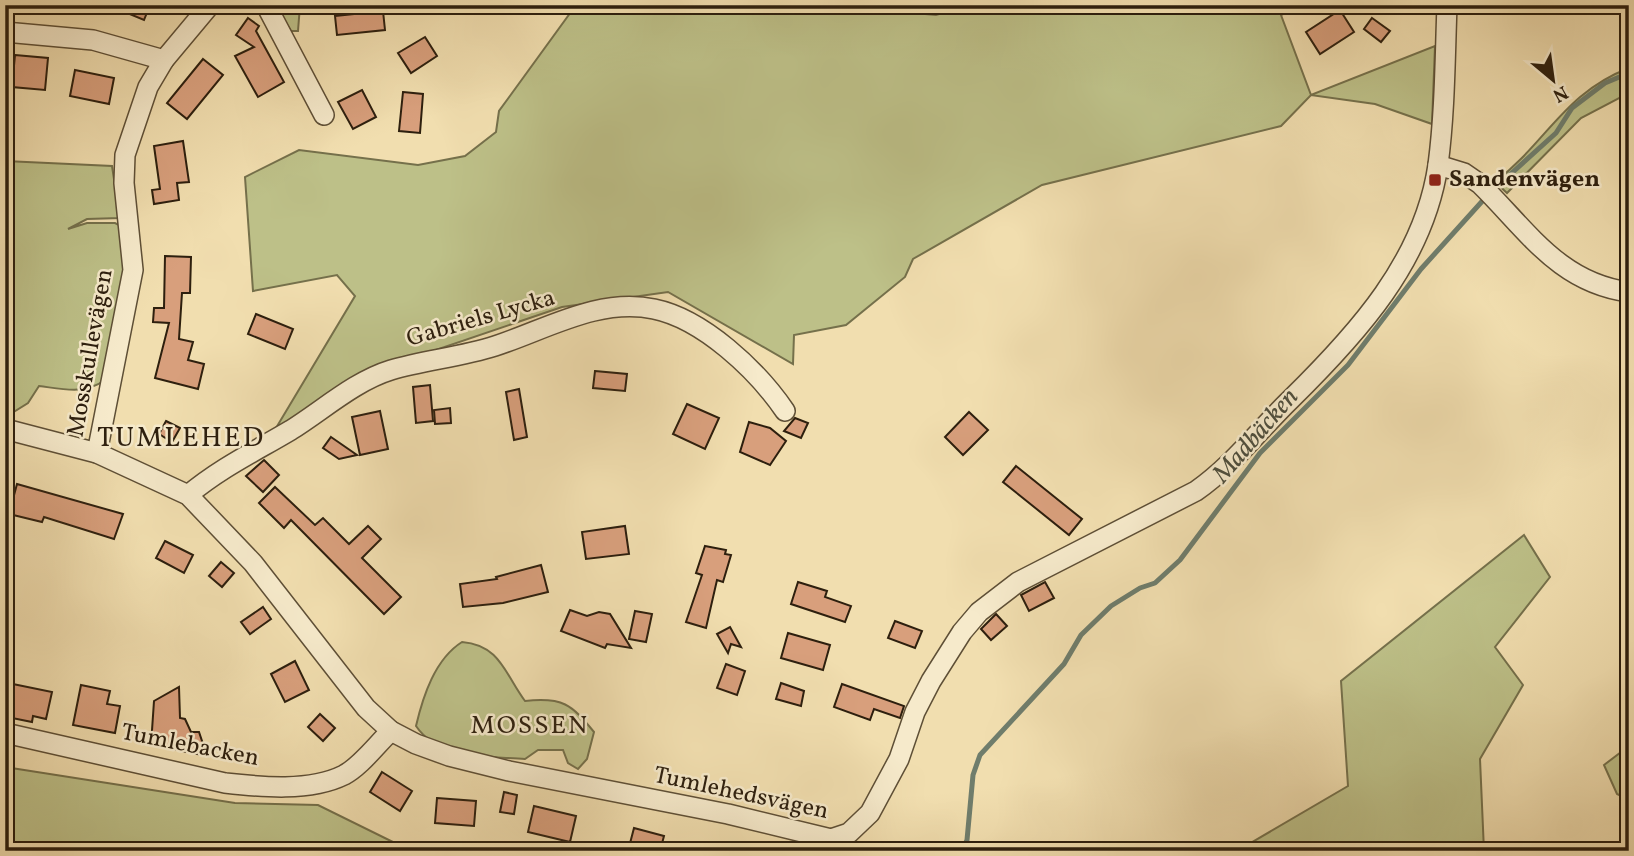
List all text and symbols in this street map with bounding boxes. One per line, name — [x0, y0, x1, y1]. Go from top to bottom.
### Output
north arrow — [1518, 46, 1588, 116]
text: N — [1548, 78, 1573, 108]
place label: Sandenvägen — [1449, 163, 1600, 197]
marker: Sandenvägen — [1427, 172, 1443, 188]
street label: Mosskullevägen — [60, 266, 122, 440]
street label: Gabriels Lycka — [403, 282, 559, 356]
water label: Madbäcken — [1204, 381, 1307, 492]
district label: TUMLEHED — [97, 419, 265, 458]
district label: MOSSEN — [471, 708, 589, 744]
street label: Tumlebacken — [118, 716, 262, 776]
street label: Tumlehedsvägen — [651, 759, 831, 829]

